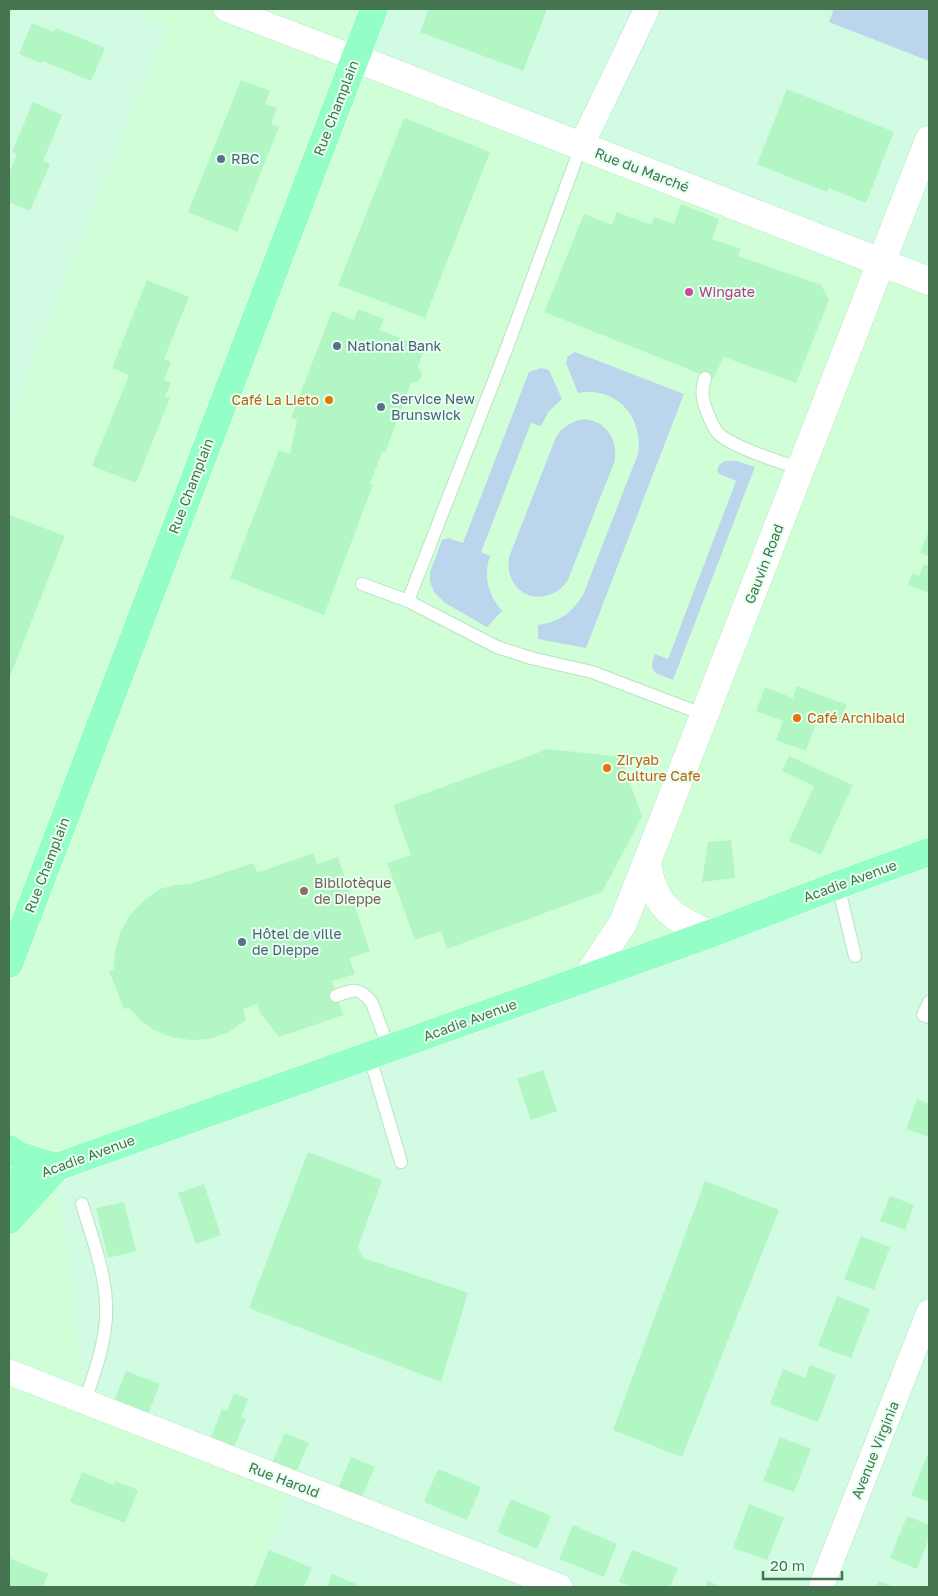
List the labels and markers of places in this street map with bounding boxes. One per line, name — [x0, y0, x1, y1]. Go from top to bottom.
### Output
place label: RBC — [231, 150, 259, 167]
marker: RBC — [215, 153, 227, 165]
place label: Wingate — [699, 283, 755, 300]
marker: Wingate — [683, 286, 695, 298]
place label: National Bank — [347, 337, 442, 354]
marker: National Bank — [331, 340, 343, 352]
place label: Service New Brunswick — [391, 390, 475, 423]
place label: Café La Lieto — [232, 391, 319, 408]
marker: Café La Lieto — [323, 394, 335, 406]
marker: Service New Brunswick — [375, 401, 387, 413]
place label: Café Archibald — [807, 709, 905, 726]
marker: Café Archibald — [791, 712, 803, 724]
place label: Ziryab Culture Cafe — [617, 751, 701, 784]
marker: Ziryab Culture Cafe — [601, 762, 613, 774]
place label: Bibliotèque de Dieppe — [314, 874, 391, 907]
marker: Bibliotèque de Dieppe — [298, 885, 310, 897]
place label: Hôtel de ville de Dieppe — [252, 925, 342, 958]
marker: Hôtel de ville de Dieppe — [236, 936, 248, 948]

